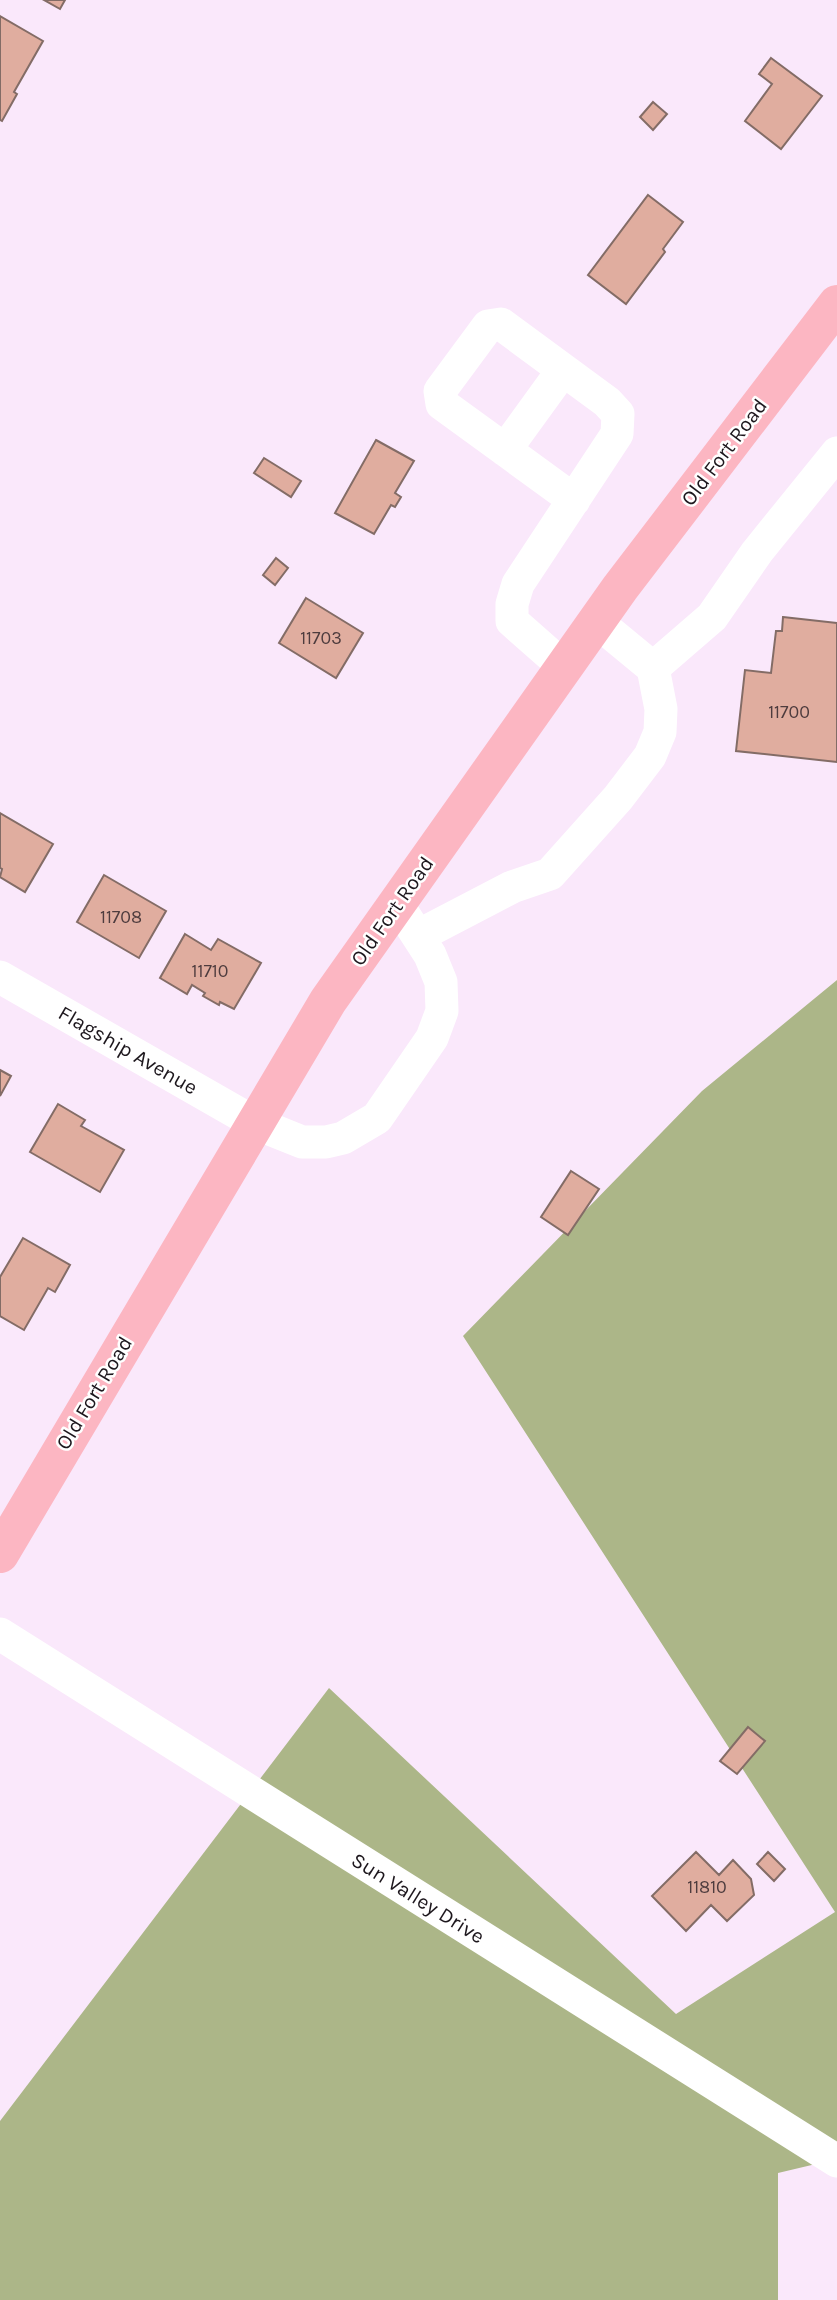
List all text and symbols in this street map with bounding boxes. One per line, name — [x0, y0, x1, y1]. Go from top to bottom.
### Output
street label: Old Fort Road — [676, 394, 772, 510]
house number: 11703 — [300, 627, 342, 649]
house number: 11700 — [768, 701, 810, 723]
street label: Old Fort Road — [346, 852, 438, 970]
house number: 11708 — [100, 906, 142, 928]
house number: 11710 — [192, 960, 228, 982]
street label: Flagship Avenue — [54, 1000, 202, 1100]
street label: Old Fort Road — [51, 1332, 137, 1454]
street label: Sun Valley Drive — [347, 1848, 489, 1948]
house number: 11810 — [687, 1876, 727, 1898]

